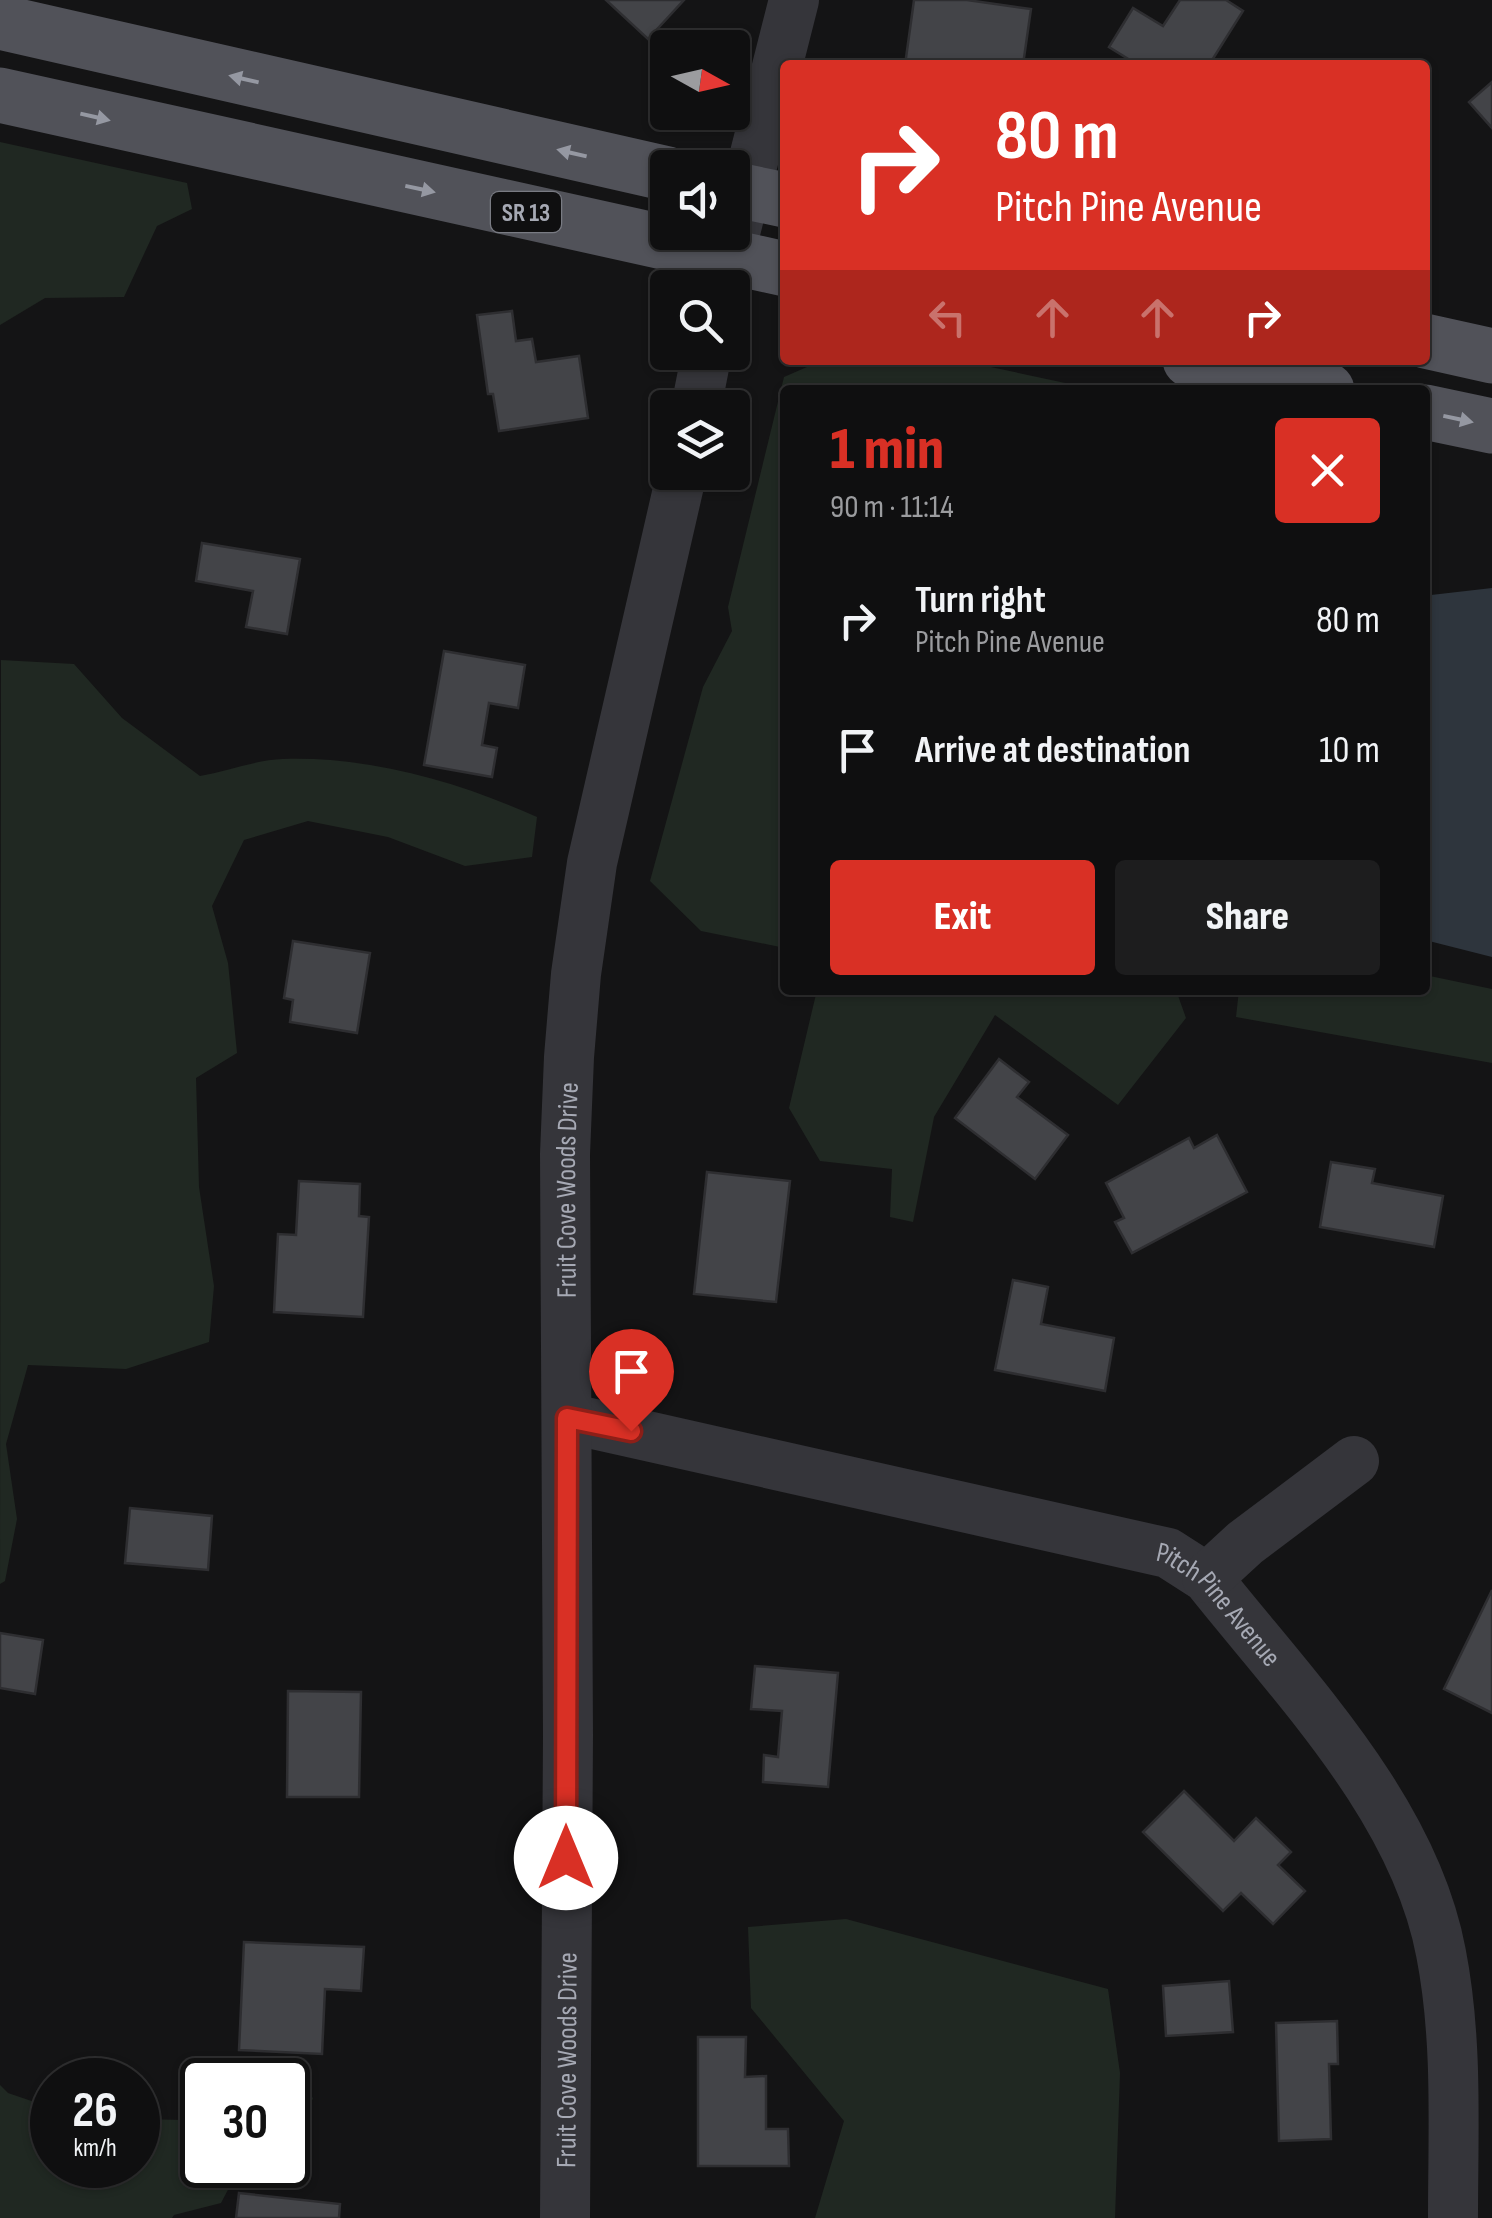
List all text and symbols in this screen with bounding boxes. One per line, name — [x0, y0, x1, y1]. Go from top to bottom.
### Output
north arrow — [650, 30, 750, 130]
map controls — [650, 30, 750, 490]
one-way arrow — [228, 71, 259, 86]
text: 80 m — [995, 95, 1119, 179]
icon: right — [830, 100, 960, 230]
one-way arrow — [80, 109, 111, 125]
one-way arrow — [556, 145, 587, 160]
button: sound — [650, 150, 750, 250]
text: Pitch Pine Avenue — [995, 180, 1262, 235]
one-way arrow — [404, 181, 435, 197]
road number: SR 13 — [491, 192, 561, 232]
button: search — [650, 270, 750, 370]
icon: left — [920, 290, 975, 345]
icon: ahead — [1025, 290, 1080, 345]
icon: ahead — [1130, 290, 1185, 345]
icon: right — [1235, 290, 1290, 345]
button: layers — [650, 390, 750, 490]
one-way arrow — [1443, 412, 1474, 427]
text: 1 min — [830, 414, 944, 486]
button: close — [1275, 418, 1380, 523]
text: 90 m · 11:14 — [830, 488, 954, 527]
text: Turn right — [915, 578, 1046, 623]
icon: right — [830, 593, 885, 648]
text: 80 m — [1316, 598, 1380, 643]
text: Pitch Pine Avenue — [915, 623, 1105, 662]
icon: arrive — [830, 723, 885, 778]
text: Arrive at destination — [915, 728, 1190, 773]
text: 10 m — [1319, 728, 1380, 773]
button: Exit — [830, 860, 1095, 975]
button: Share — [1115, 860, 1380, 975]
street label: Fruit Cove Woods Drive — [550, 1082, 586, 1298]
pin — [589, 1329, 674, 1432]
icon: arrive — [604, 1344, 659, 1399]
street label: Pitch Pine Avenue — [1153, 1536, 1288, 1674]
position arrow — [514, 1806, 618, 1910]
street label: Fruit Cove Woods Drive — [550, 1952, 585, 2168]
speed limit sign: 30 — [180, 2058, 310, 2188]
text: 26 — [72, 2081, 118, 2141]
text: km/h — [73, 2133, 117, 2164]

